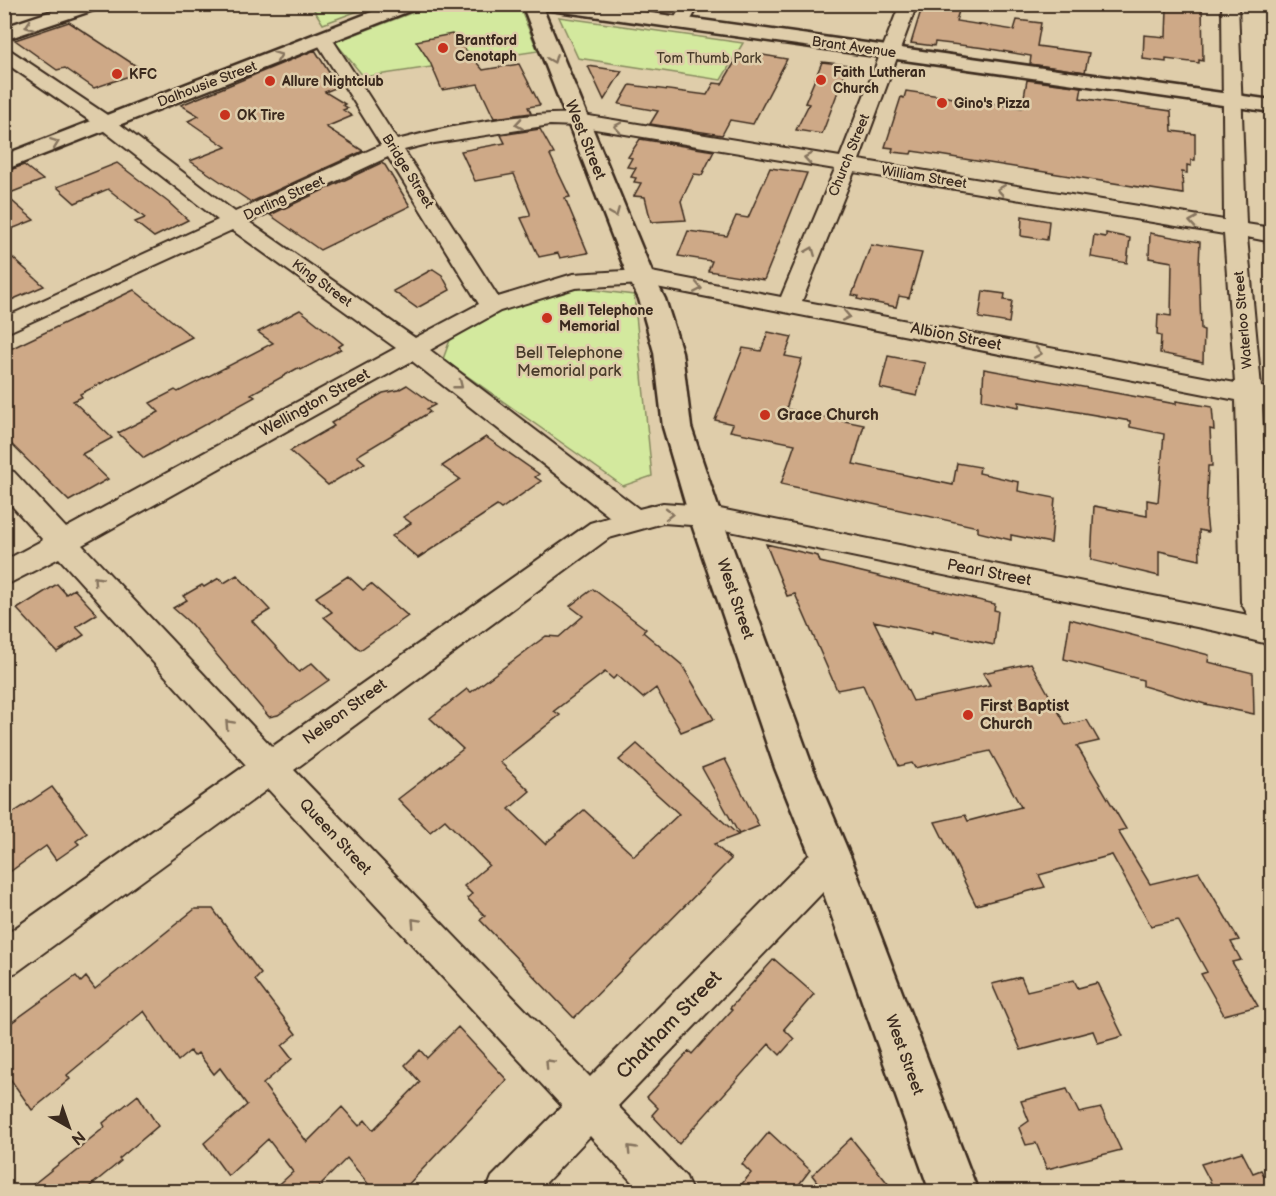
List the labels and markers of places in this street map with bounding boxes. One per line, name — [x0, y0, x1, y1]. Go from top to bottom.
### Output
place label: Brantford Cenotaph — [455, 32, 517, 65]
marker: Brantford Cenotaph — [436, 41, 450, 55]
place label: Faith Lutheran Church — [833, 64, 926, 97]
place label: KFC — [129, 66, 157, 83]
marker: KFC — [110, 67, 124, 81]
place label: Allure Nightclub — [281, 73, 384, 90]
marker: Faith Lutheran Church — [814, 73, 828, 87]
marker: Allure Nightclub — [263, 74, 277, 88]
place label: Gino's Pizza — [954, 95, 1030, 112]
marker: Gino's Pizza — [935, 96, 949, 110]
place label: OK Tire — [237, 107, 285, 124]
marker: OK Tire — [218, 108, 232, 122]
place label: Bell Telephone Memorial — [559, 302, 653, 335]
marker: Bell Telephone Memorial — [540, 311, 554, 325]
place label: Grace Church — [777, 406, 879, 425]
marker: Grace Church — [758, 408, 772, 422]
place label: First Baptist Church — [980, 697, 1070, 734]
marker: First Baptist Church — [961, 708, 975, 722]

